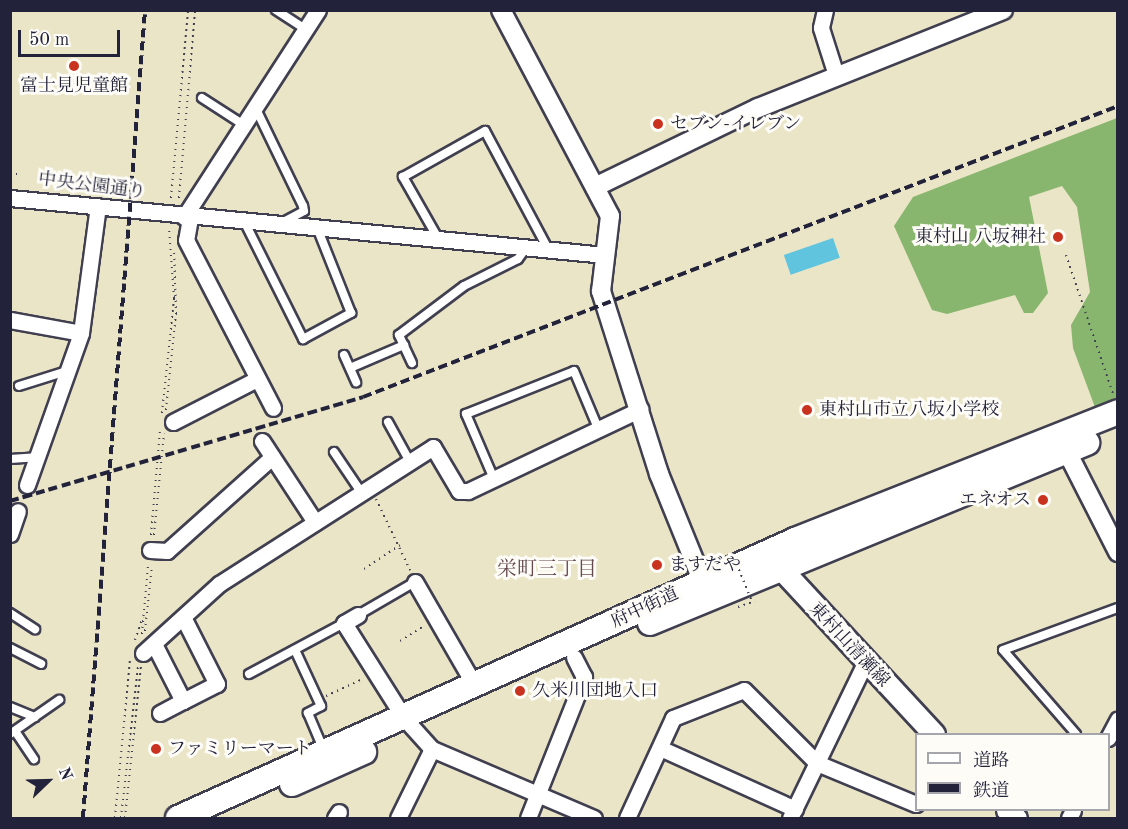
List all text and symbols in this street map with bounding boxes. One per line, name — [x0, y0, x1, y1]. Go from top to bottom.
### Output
scale bar — [21, 18, 123, 56]
text: 50 m — [29, 31, 69, 49]
marker: 富士見児童館 — [67, 59, 81, 73]
place label: 富士見児童館 — [20, 75, 128, 97]
place label: セブン-イレブン — [670, 113, 803, 135]
marker: セブン-イレブン — [651, 117, 665, 131]
street label: 中央公園通り — [37, 169, 147, 203]
place label: 東村山 八坂神社 — [915, 226, 1046, 248]
marker: 東村山 八坂神社 — [1051, 230, 1065, 244]
place label: 東村山市立八坂小学校 — [819, 399, 999, 421]
marker: 東村山市立八坂小学校 — [800, 403, 814, 417]
place label: エネオス — [959, 489, 1031, 511]
marker: エネオス — [1036, 493, 1050, 507]
place label: ますだや — [669, 554, 741, 576]
district label: 栄町三丁目 — [497, 558, 597, 582]
marker: ますだや — [650, 558, 664, 572]
street label: 府中街道 — [608, 583, 682, 633]
street label: 東村山清瀬線 — [804, 598, 894, 692]
place label: 久米川団地入口 — [532, 680, 658, 702]
marker: 久米川団地入口 — [513, 684, 527, 698]
legend — [915, 733, 1110, 811]
place label: ファミリーマート — [168, 738, 312, 760]
marker: ファミリーマート — [149, 742, 163, 756]
north arrow — [18, 751, 78, 811]
text: 道路 — [973, 752, 1009, 770]
text: N — [55, 765, 74, 783]
text: 鉄道 — [973, 782, 1009, 800]

